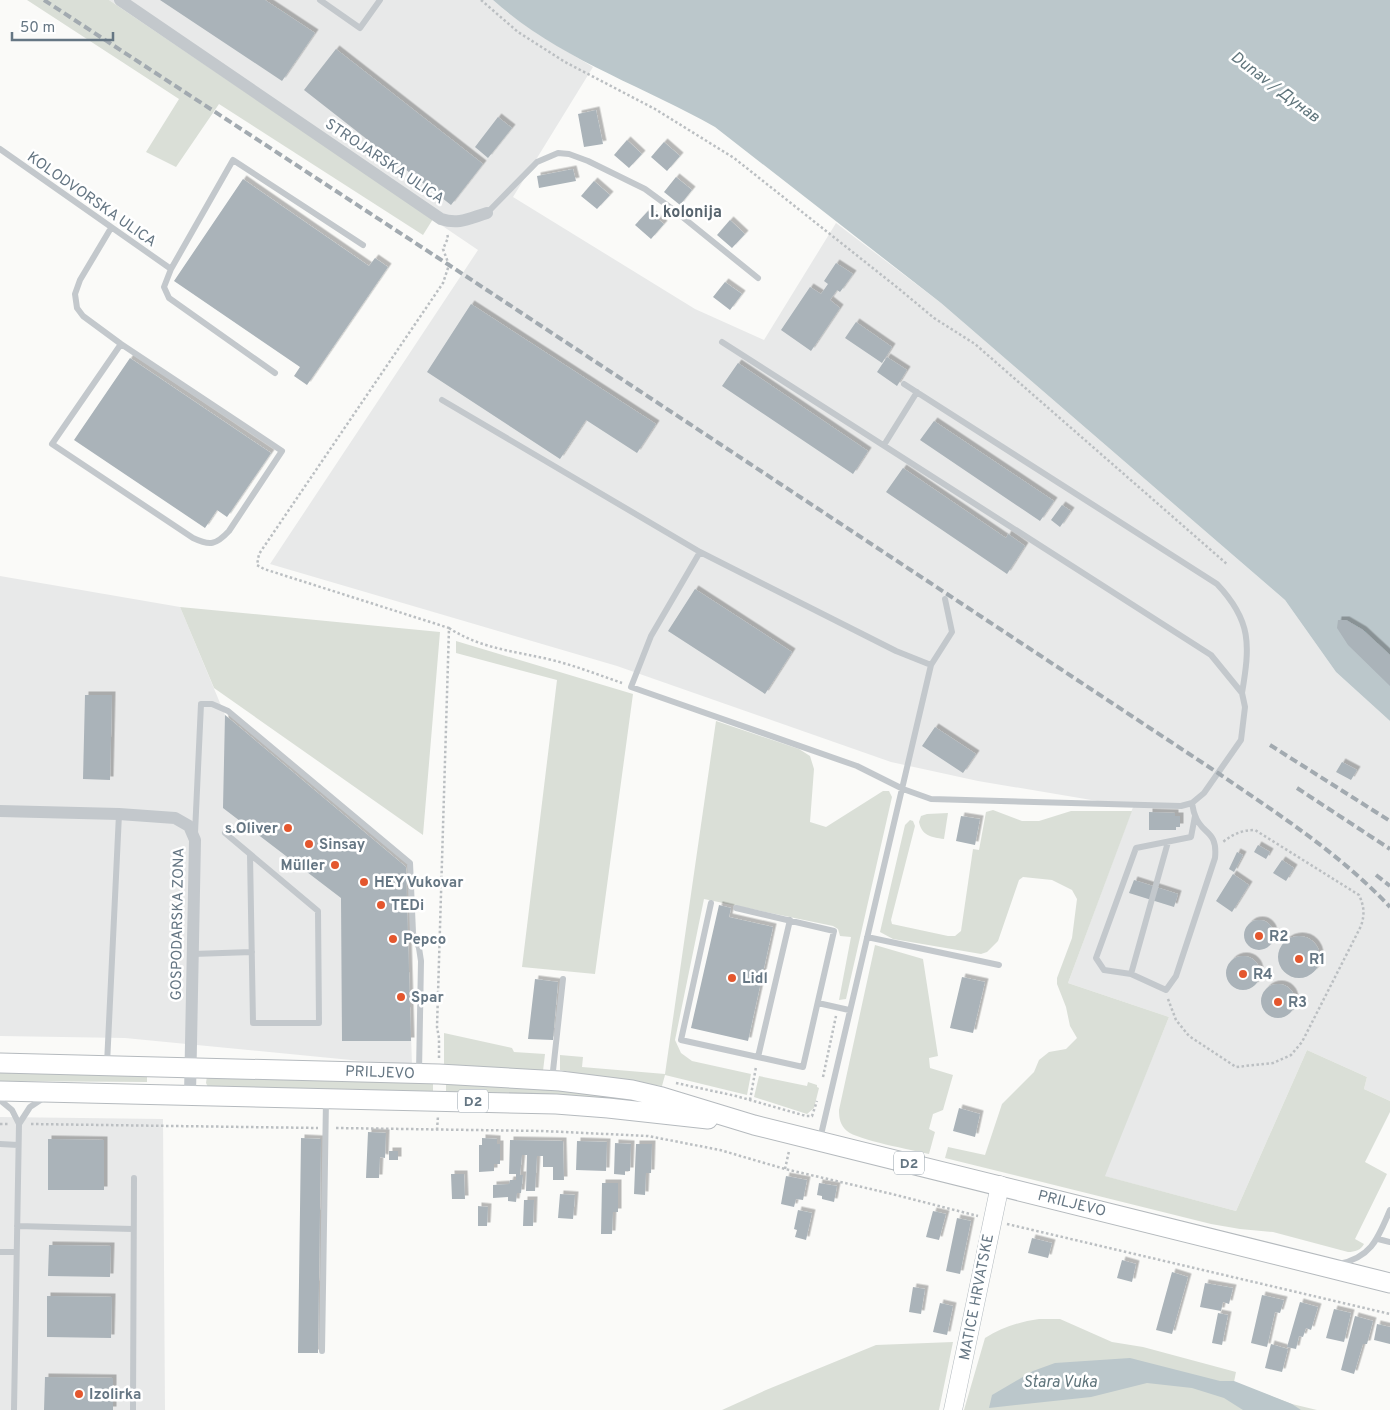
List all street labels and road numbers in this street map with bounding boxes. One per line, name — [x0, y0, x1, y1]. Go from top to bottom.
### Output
street label: STROJARSKA ULICA — [321, 115, 447, 209]
street label: KOLODVORSKA ULICA — [23, 148, 159, 252]
street label: GOSPODARSKA ZONA — [168, 847, 189, 1001]
street label: PRILJEVO — [345, 1063, 415, 1084]
road number: D2 — [458, 1090, 488, 1112]
road number: D2 — [894, 1152, 924, 1174]
street label: PRILJEVO — [1036, 1187, 1108, 1222]
street label: MATICE HRVATSKE — [956, 1232, 999, 1362]

